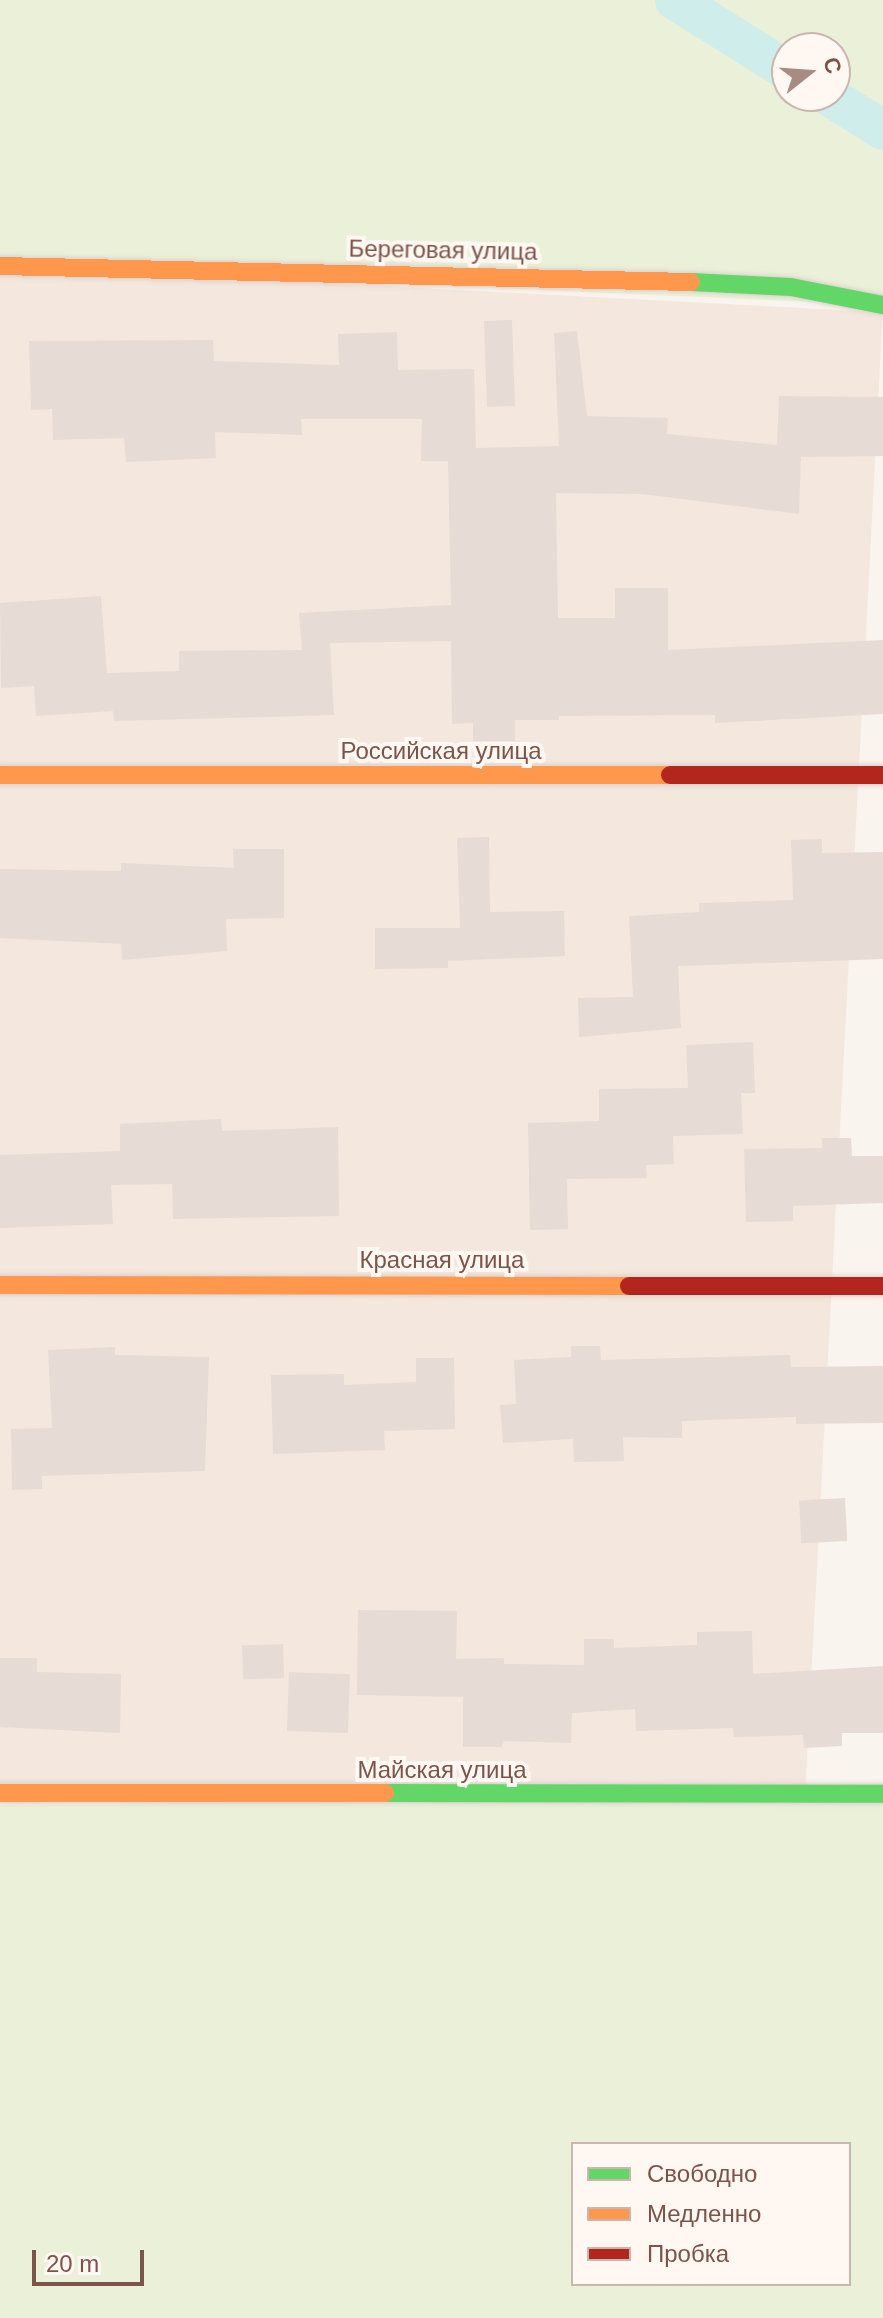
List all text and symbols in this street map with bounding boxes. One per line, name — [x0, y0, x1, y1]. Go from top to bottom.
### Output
north arrow — [771, 32, 851, 112]
text: С — [818, 54, 847, 77]
street label: Береговая улица — [348, 234, 538, 266]
street label: Российская улица — [340, 737, 542, 765]
street label: Красная улица — [360, 1246, 524, 1274]
street label: Майская улица — [357, 1756, 527, 1784]
legend — [571, 2142, 851, 2286]
text: Свободно — [647, 2160, 757, 2187]
text: Медленно — [647, 2200, 761, 2227]
scale bar — [36, 2234, 148, 2284]
text: Пробка — [647, 2240, 729, 2267]
text: 20 m — [46, 2250, 99, 2277]

